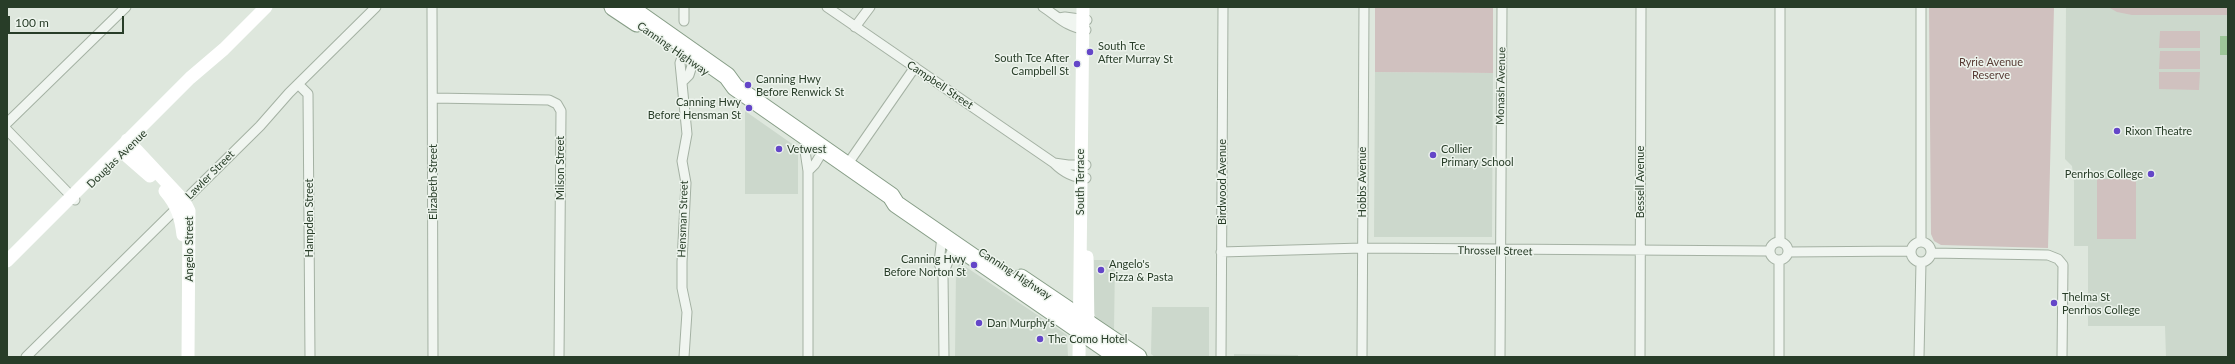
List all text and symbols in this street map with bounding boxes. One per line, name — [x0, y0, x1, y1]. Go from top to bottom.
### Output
scale bar — [10, 8, 126, 34]
text: 100 m — [15, 15, 49, 30]
street label: Canning Highway — [634, 19, 712, 79]
place label: South Tce After Murray St — [1098, 39, 1173, 65]
marker: South Tce After Murray St — [1085, 47, 1095, 57]
street label: Monash Avenue — [1494, 47, 1508, 125]
place label: South Tce After Campbell St — [994, 51, 1069, 77]
park label: Ryrie Avenue Reserve — [1959, 55, 2023, 81]
street label: Campbell Street — [904, 58, 976, 112]
marker: South Tce After Campbell St — [1072, 59, 1082, 69]
place label: Canning Hwy Before Renwick St — [756, 72, 844, 98]
marker: Canning Hwy Before Renwick St — [743, 80, 753, 90]
place label: Canning Hwy Before Hensman St — [648, 95, 741, 121]
marker: Canning Hwy Before Hensman St — [744, 103, 754, 113]
place label: Rixon Theatre — [2125, 124, 2192, 138]
marker: Rixon Theatre — [2112, 126, 2122, 136]
street label: Douglas Avenue — [84, 127, 150, 191]
street label: Milson Street — [553, 136, 567, 200]
street label: Birdwood Avenue — [1215, 139, 1229, 225]
place label: Vetwest — [787, 142, 826, 156]
place label: Collier Primary School — [1441, 142, 1514, 168]
street label: Elizabeth Street — [426, 144, 440, 220]
marker: Vetwest — [774, 144, 784, 154]
street label: Bessell Avenue — [1633, 146, 1647, 218]
street label: Hobbs Avenue — [1355, 147, 1369, 217]
street label: Lawler Street — [183, 148, 237, 202]
street label: South Terrace — [1073, 149, 1087, 215]
marker: Collier Primary School — [1428, 150, 1438, 160]
place label: Penrhos College — [2065, 167, 2143, 181]
marker: Penrhos College — [2146, 169, 2156, 179]
street label: Hampden Street — [302, 179, 316, 257]
street label: Hensman Street — [675, 180, 691, 258]
street label: Angelo Street — [182, 216, 196, 282]
street label: Throssell Street — [1457, 244, 1533, 258]
street label: Canning Highway — [976, 245, 1054, 303]
place label: Canning Hwy Before Norton St — [884, 252, 966, 278]
place label: Angelo's Pizza & Pasta — [1109, 257, 1173, 283]
marker: Canning Hwy Before Norton St — [969, 260, 979, 270]
marker: Angelo's Pizza & Pasta — [1096, 265, 1106, 275]
place label: Thelma St Penrhos College — [2062, 290, 2140, 316]
marker: Thelma St Penrhos College — [2049, 298, 2059, 308]
place label: Dan Murphy's — [987, 316, 1055, 330]
marker: Dan Murphy's — [974, 318, 984, 328]
place label: The Como Hotel — [1048, 332, 1127, 346]
marker: The Como Hotel — [1035, 334, 1045, 344]

